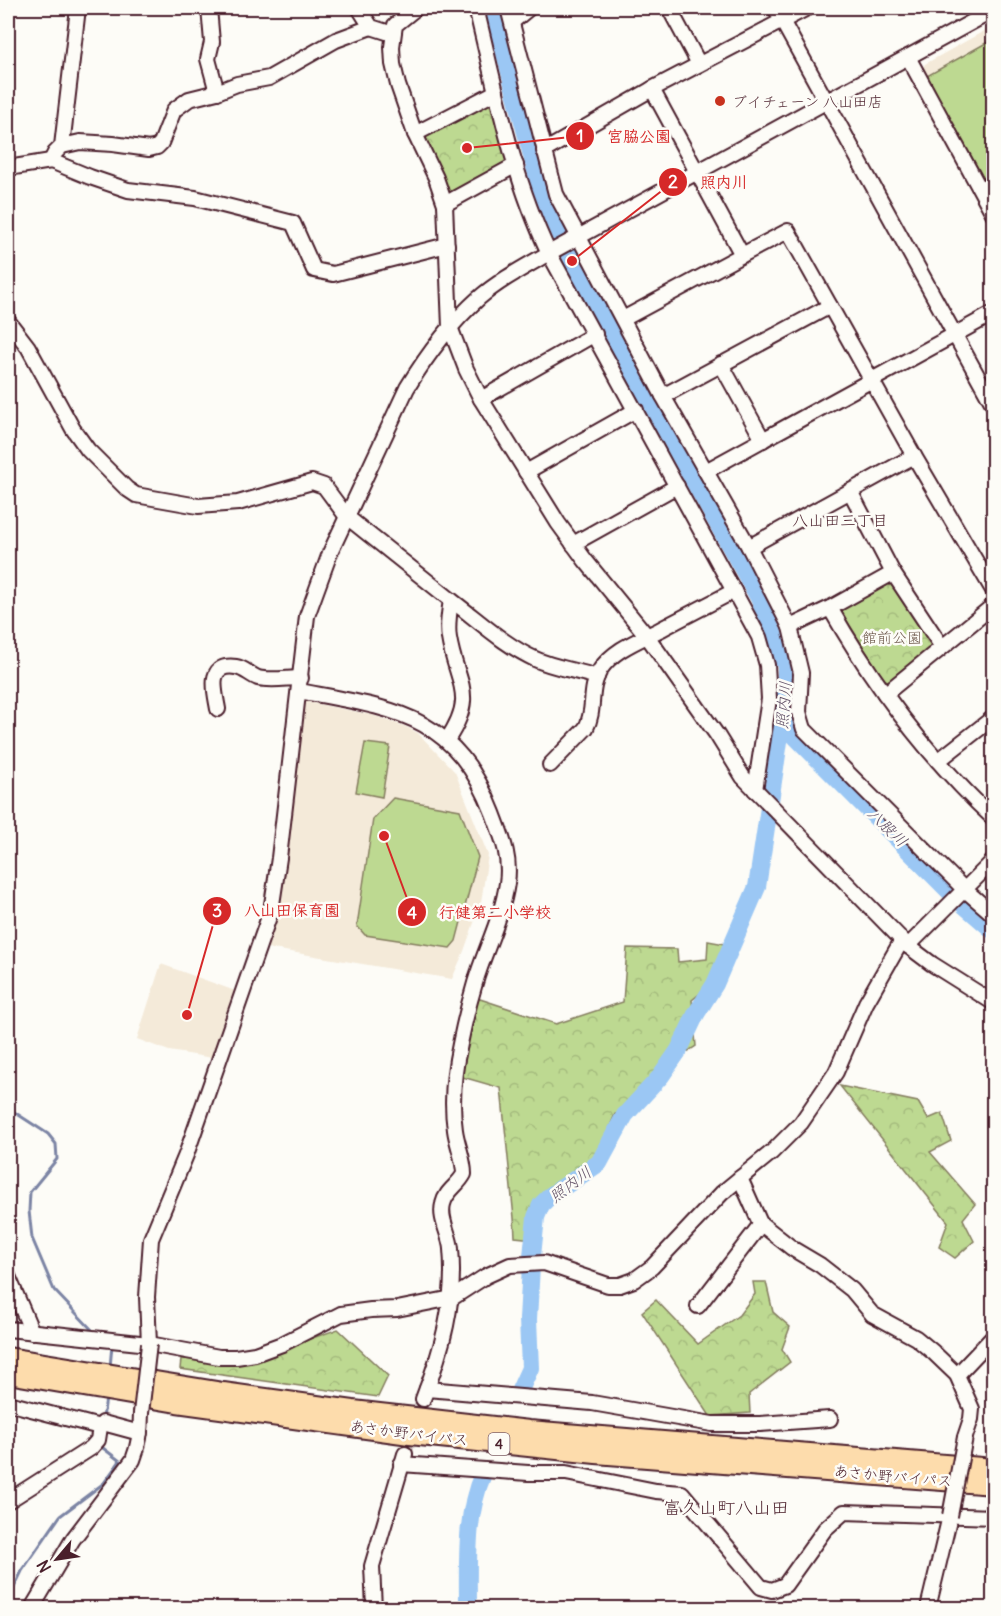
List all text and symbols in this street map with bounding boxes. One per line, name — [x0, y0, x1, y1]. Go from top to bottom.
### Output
place label: ブイチェーン 八山田店 — [732, 92, 883, 111]
marker: ブイチェーン 八山田店 — [713, 94, 727, 108]
callout: 宮脇公園 — [565, 119, 683, 153]
text: 1 — [576, 124, 584, 147]
text: 宮脇公園 — [607, 126, 671, 146]
callout: 照内川 — [658, 165, 760, 199]
text: 2 — [668, 170, 678, 193]
text: 照内川 — [700, 172, 748, 192]
district label: 八山田三丁目 — [792, 510, 888, 530]
park label: 館前公園 — [862, 628, 922, 647]
water label: 照内川 — [771, 680, 795, 730]
water label: 八股川 — [864, 803, 912, 851]
callout: 八山田保育園 — [202, 894, 352, 928]
callout: 行健第二小学校 — [397, 895, 563, 929]
text: 3 — [212, 899, 222, 922]
text: 八山田保育園 — [244, 900, 340, 920]
text: 4 — [407, 901, 418, 924]
text: 行健第二小学校 — [439, 902, 551, 922]
water label: 照内川 — [545, 1162, 595, 1206]
street label: あさか野バイパス — [349, 1416, 469, 1450]
road number: 4 — [488, 1433, 510, 1455]
street label: あさか野バイパス — [833, 1461, 953, 1491]
district label: 富久山町八山田 — [663, 1496, 789, 1519]
north arrow — [27, 1529, 87, 1589]
text: N — [32, 1557, 55, 1576]

